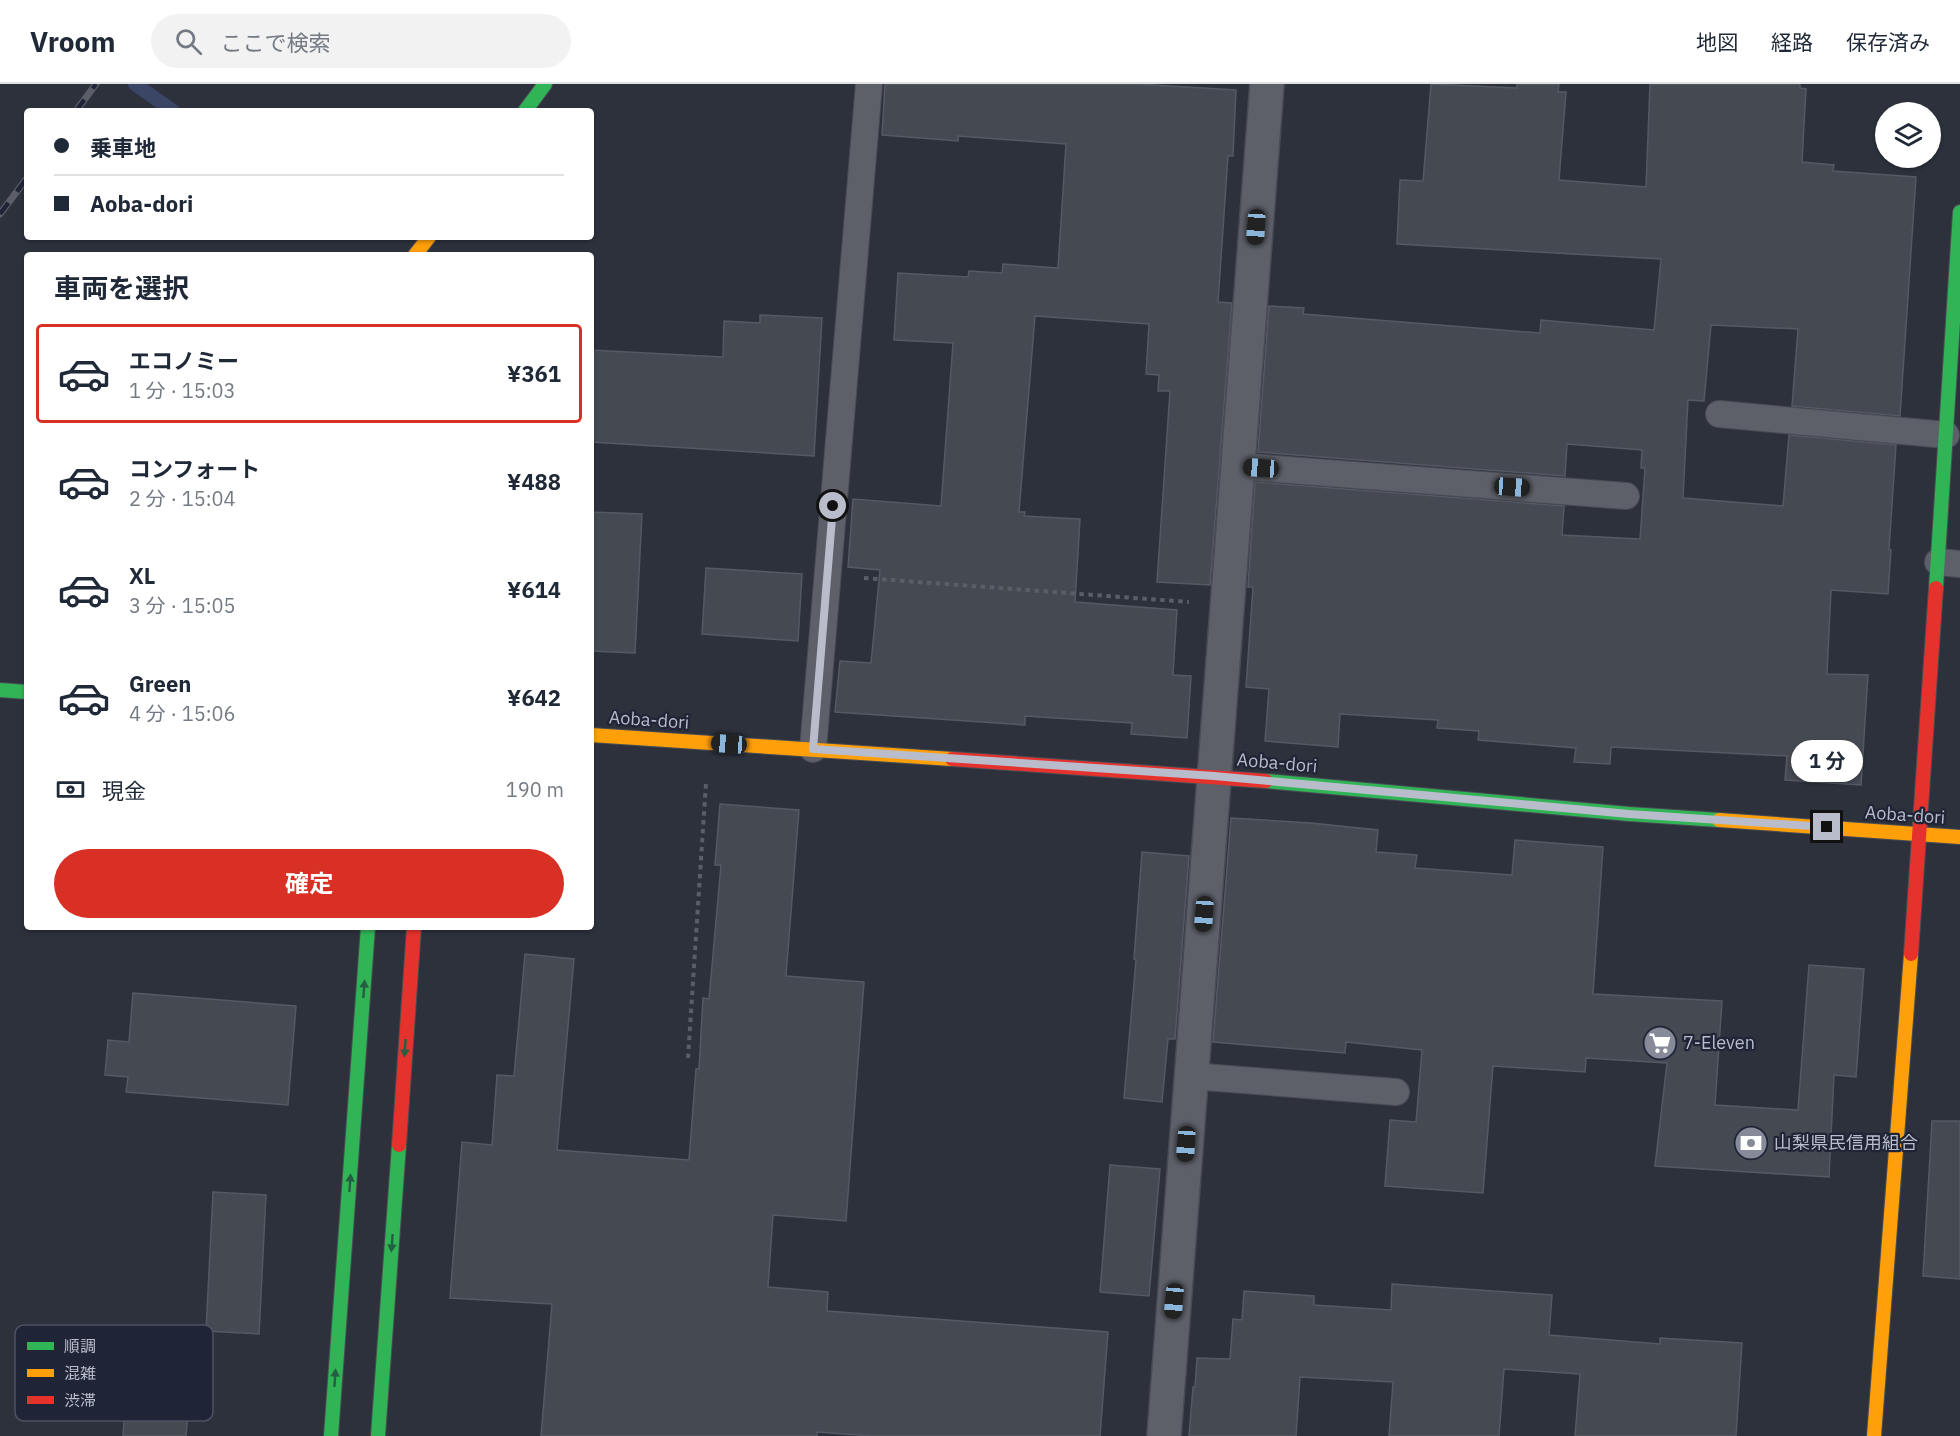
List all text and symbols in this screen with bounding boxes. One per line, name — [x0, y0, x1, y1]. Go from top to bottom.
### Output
search box — [151, 14, 571, 68]
text: Vroom — [30, 23, 115, 60]
icon: search — [172, 25, 205, 58]
text: ここで検索 — [220, 28, 330, 57]
text: 地図 — [1696, 28, 1738, 56]
text: 経路 — [1771, 28, 1813, 56]
text: 保存済み — [1846, 28, 1930, 56]
map controls — [1875, 102, 1941, 168]
button: layers — [1875, 102, 1941, 168]
text: 乗車地 — [90, 133, 156, 162]
text: Aoba-dori — [90, 189, 193, 218]
car — [1246, 208, 1266, 246]
text: 車両を選択 — [54, 270, 189, 305]
text: エコノミー — [129, 346, 239, 375]
icon: car — [57, 347, 111, 401]
text: ¥361 — [507, 359, 561, 388]
text: 1 分 · 15:03 — [129, 377, 236, 404]
text: コンフォート — [129, 454, 260, 483]
icon: car — [57, 455, 111, 509]
car — [1242, 458, 1280, 478]
text: ¥488 — [507, 467, 561, 496]
car — [1493, 477, 1531, 497]
text: 2 分 · 15:04 — [129, 485, 236, 512]
route start — [819, 492, 846, 519]
text: XL — [129, 561, 155, 590]
icon: car — [57, 563, 111, 617]
text: ¥614 — [507, 575, 561, 604]
text: 3 分 · 15:05 — [129, 592, 236, 619]
text: Green — [129, 669, 191, 698]
icon: car — [57, 671, 111, 725]
text: ¥642 — [507, 683, 561, 712]
text: 4 分 · 15:06 — [129, 700, 236, 727]
street label: Aoba-dori — [608, 705, 690, 734]
car — [710, 734, 748, 754]
callout: 1 分 — [1791, 740, 1863, 782]
text: 1 分 — [1809, 747, 1845, 774]
street label: Aoba-dori — [1236, 748, 1318, 777]
icon: cash — [54, 773, 87, 806]
text: 現金 — [102, 776, 146, 805]
text: 190 m — [506, 776, 564, 803]
street label: Aoba-dori — [1864, 800, 1946, 829]
route end — [1813, 813, 1840, 840]
button: 確定 — [54, 849, 564, 918]
car — [1194, 895, 1214, 933]
one-way arrow — [359, 979, 369, 998]
supermarket icon: 7-Eleven — [1642, 1025, 1678, 1061]
place label: 7-Eleven — [1683, 1031, 1755, 1054]
one-way arrow — [401, 1039, 410, 1058]
car — [1176, 1125, 1196, 1163]
bank icon: 山梨県民信用組合 — [1733, 1125, 1769, 1161]
place label: 山梨県民信用組合 — [1774, 1131, 1918, 1154]
one-way arrow — [345, 1174, 354, 1193]
one-way arrow — [387, 1233, 396, 1252]
car — [1163, 1282, 1185, 1320]
legend — [15, 1325, 213, 1421]
text: 順調 — [64, 1336, 96, 1356]
text: 混雑 — [64, 1363, 96, 1383]
one-way arrow — [330, 1368, 340, 1387]
text: 渋滞 — [64, 1390, 96, 1410]

